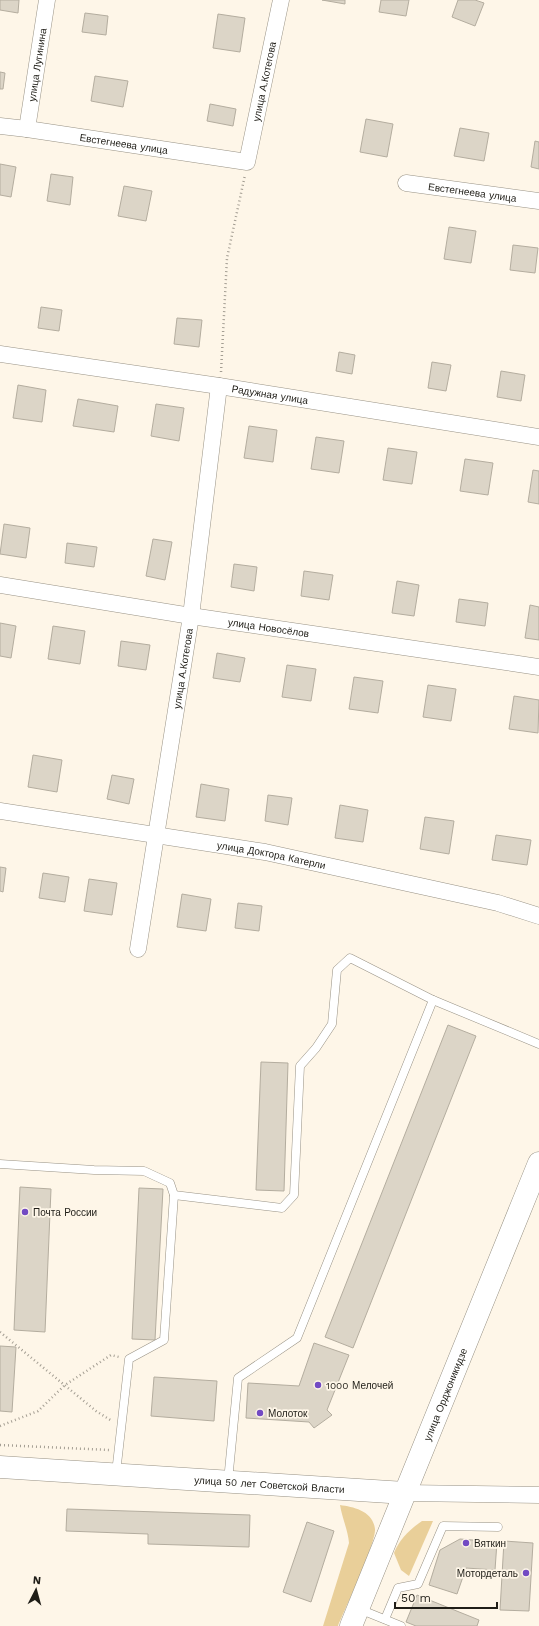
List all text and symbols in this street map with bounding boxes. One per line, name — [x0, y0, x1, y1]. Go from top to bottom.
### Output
street label: улица Лугинина — [26, 27, 49, 102]
street label: улица А.Котегова — [251, 40, 278, 122]
street label: Евстегнеева улица — [79, 132, 169, 156]
street label: Евстегнеева улица — [428, 181, 518, 204]
street label: Радужная улица — [231, 383, 309, 406]
street label: улица Новосёлов — [227, 616, 310, 639]
street label: улица А.Котегова — [171, 627, 195, 710]
street label: улица Доктора Катерли — [216, 840, 327, 871]
marker: Почта России — [20, 1207, 30, 1217]
place label: Почта России — [33, 1207, 97, 1218]
street label: улица Орджоникидзе — [422, 1346, 469, 1443]
marker: 1000 Мелочей — [313, 1380, 323, 1390]
place label: 1000 Мелочей — [326, 1380, 393, 1391]
marker: Молоток — [255, 1408, 265, 1418]
place label: Молоток — [268, 1408, 308, 1419]
street label: улица 50 лет Советской Власти — [194, 1474, 345, 1495]
marker: Вяткин — [461, 1538, 471, 1548]
place label: Вяткин — [474, 1538, 506, 1549]
place label: Мотордеталь — [457, 1568, 518, 1579]
marker: Мотордеталь — [521, 1568, 531, 1578]
north arrow — [16, 1570, 56, 1610]
text: N — [32, 1574, 42, 1587]
scale bar — [395, 1584, 497, 1610]
text: 50 m — [401, 1591, 431, 1605]

